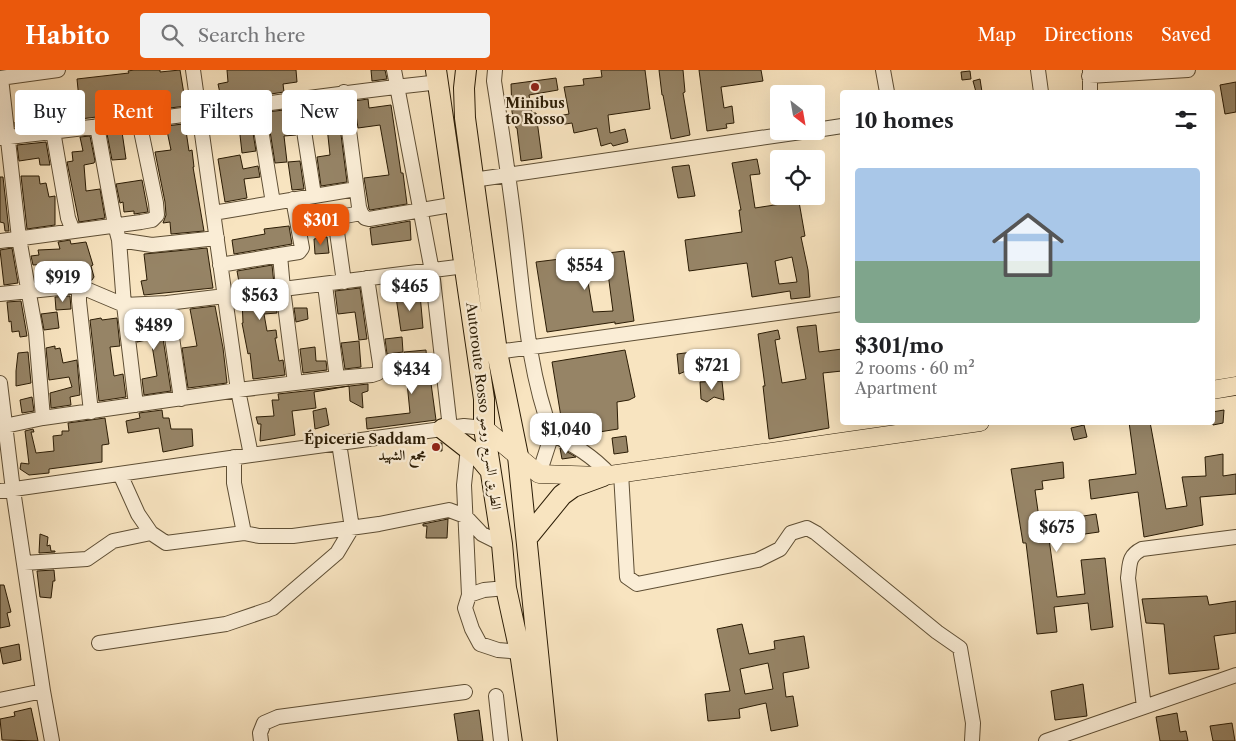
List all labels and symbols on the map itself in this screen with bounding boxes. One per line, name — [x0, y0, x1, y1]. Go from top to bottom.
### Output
marker: Minibus to Rosso — [529, 81, 541, 93]
north arrow — [770, 85, 825, 140]
place label: Minibus to Rosso — [505, 94, 565, 128]
pin: $301 — [291, 204, 351, 246]
pin: $554 — [555, 248, 615, 291]
pin: $919 — [33, 260, 93, 303]
pin: $465 — [380, 270, 440, 312]
pin: $563 — [230, 278, 290, 321]
street label: Autoroute Rosso الطريق السريع روصو — [457, 300, 506, 511]
pin: $489 — [124, 308, 184, 351]
pin: $721 — [682, 348, 742, 391]
pin: $434 — [382, 352, 442, 395]
pin: $1,040 — [525, 412, 607, 455]
place label: Épicerie Saddam مجمع الشهيد — [304, 429, 426, 468]
marker: Épicerie Saddam مجمع الشهيد — [430, 441, 442, 453]
pin: $675 — [1027, 510, 1087, 553]

